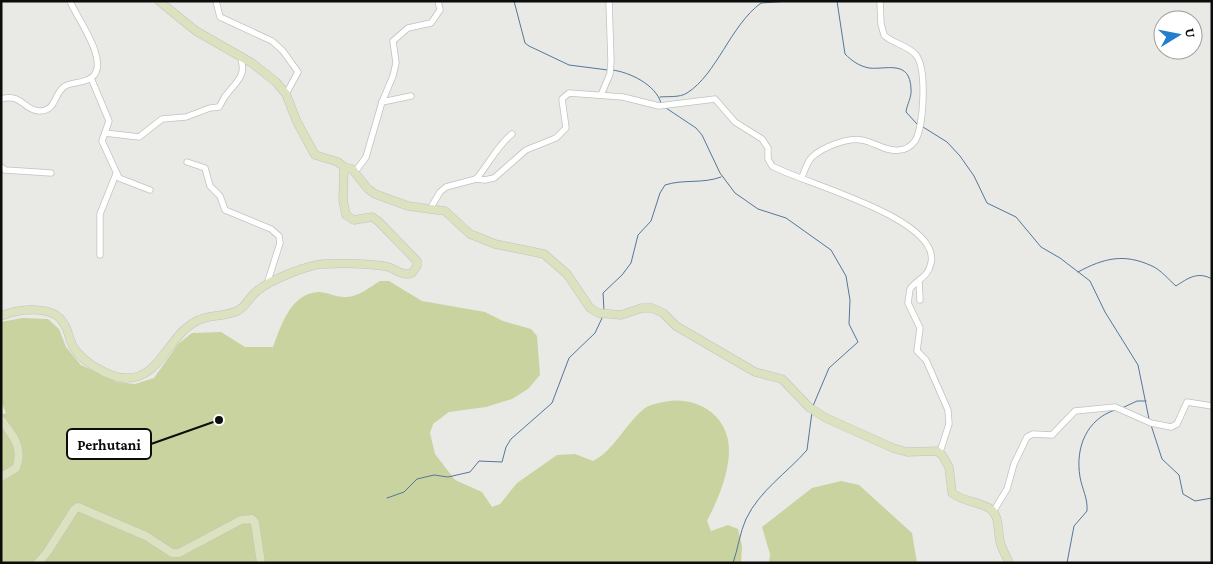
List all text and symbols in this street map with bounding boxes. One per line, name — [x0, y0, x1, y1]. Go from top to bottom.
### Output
north arrow — [1153, 10, 1203, 60]
text: U — [1182, 27, 1200, 39]
callout: Perhutani — [67, 429, 151, 459]
text: Perhutani — [77, 437, 141, 453]

